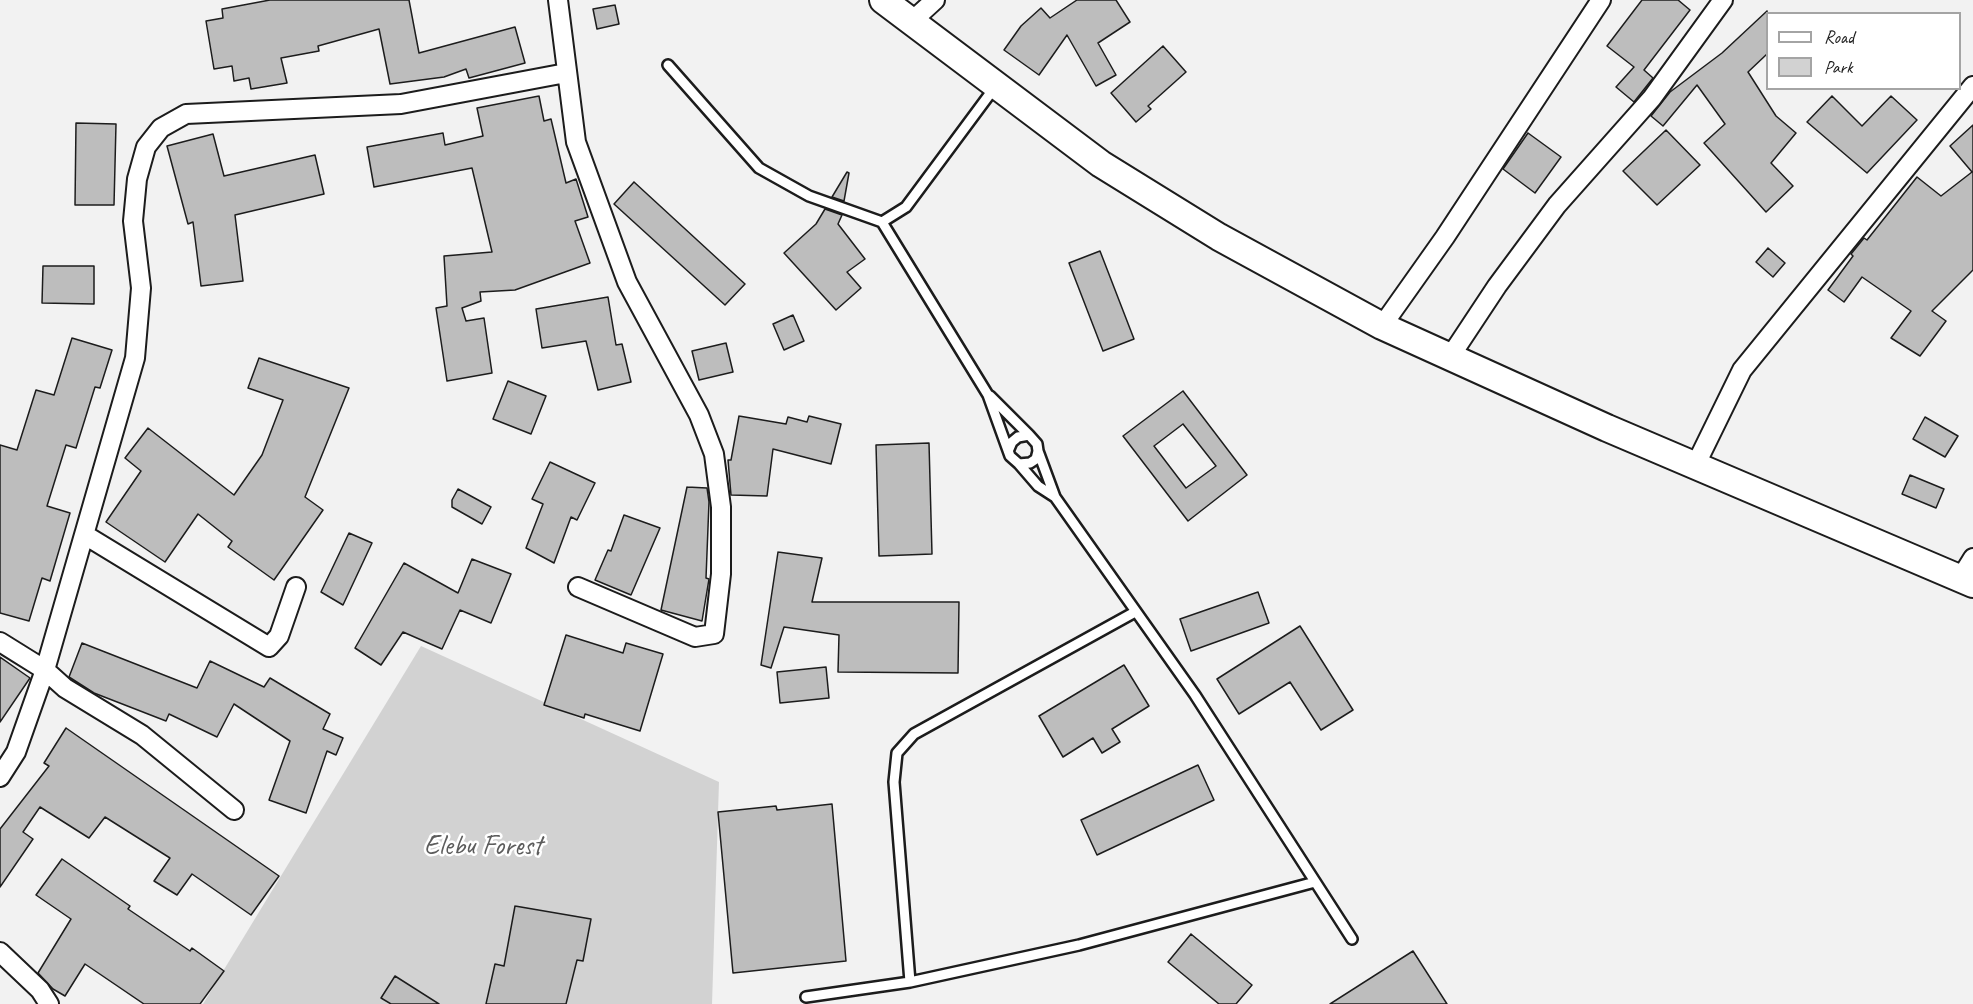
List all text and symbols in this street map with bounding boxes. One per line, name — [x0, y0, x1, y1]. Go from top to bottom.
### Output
legend — [1766, 12, 1961, 90]
text: Road — [1824, 26, 1854, 48]
text: Park — [1824, 56, 1853, 78]
park label: Elebu Forest — [424, 830, 542, 864]

